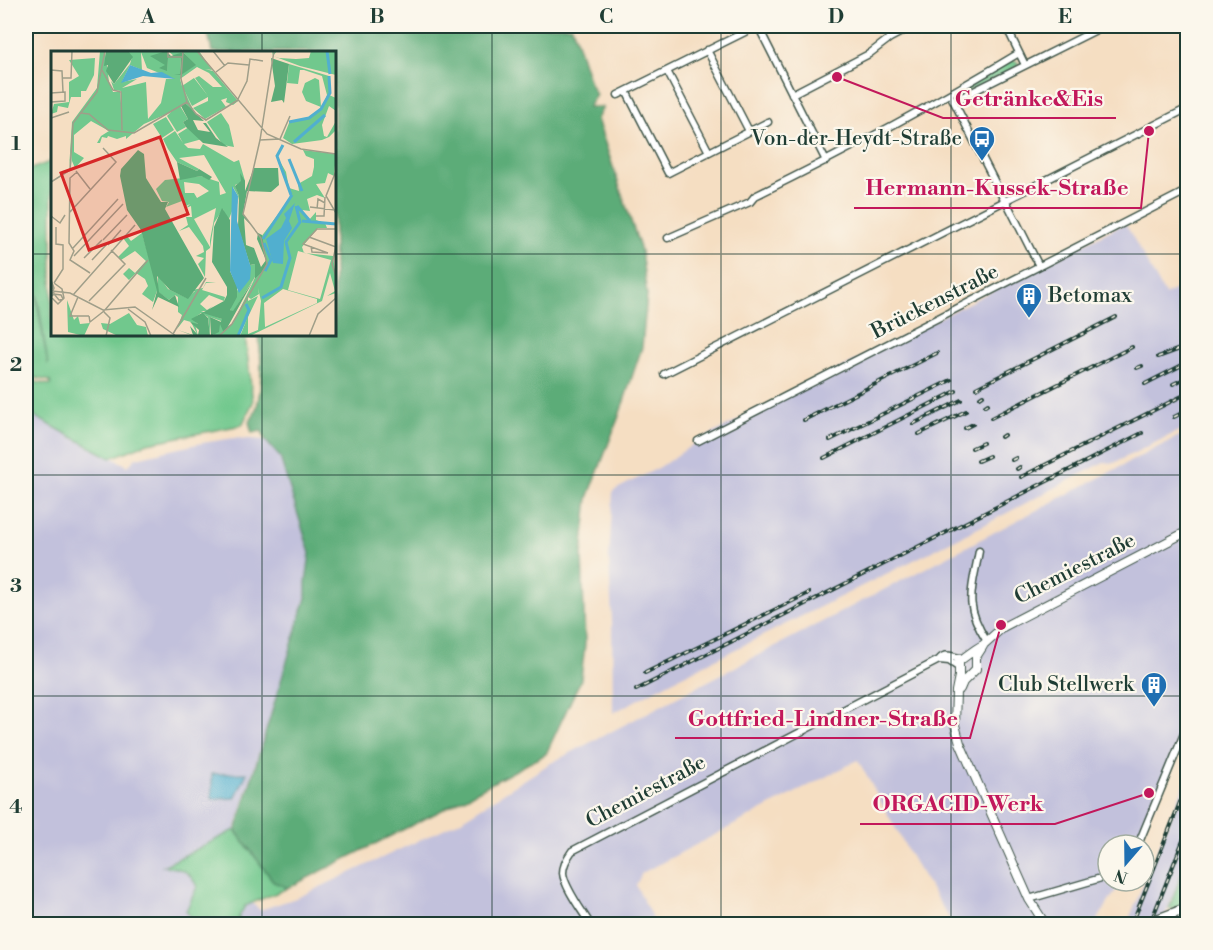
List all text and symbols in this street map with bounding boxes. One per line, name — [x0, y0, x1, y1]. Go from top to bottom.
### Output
text: A — [140, 5, 156, 30]
text: B — [369, 5, 385, 30]
text: C — [599, 5, 613, 30]
text: D — [828, 5, 844, 30]
text: E — [1058, 5, 1072, 30]
inset map — [51, 51, 336, 336]
callout: Getränke&Eis — [943, 78, 1116, 118]
text: Getränke&Eis — [955, 86, 1103, 113]
bus stop icon: Von-der-Heydt-Straße — [967, 124, 997, 162]
place label: Von-der-Heydt-Straße — [750, 126, 962, 152]
text: 1 — [11, 132, 21, 157]
callout: Hermann-Kussek-Straße — [854, 168, 1141, 208]
text: Hermann-Kussek-Straße — [865, 175, 1129, 202]
street label: Brückenstraße — [866, 259, 1003, 346]
building icon: Betomax — [1014, 281, 1044, 319]
place label: Betomax — [1047, 283, 1132, 309]
text: 2 — [10, 353, 22, 378]
street label: Chemiestraße — [1010, 527, 1140, 611]
text: 3 — [10, 574, 22, 599]
building icon: Club Stellwerk — [1139, 670, 1169, 708]
place label: Club Stellwerk — [998, 672, 1135, 698]
callout: Gottfried-Lindner-Straße — [675, 698, 970, 738]
text: Gottfried-Lindner-Straße — [688, 706, 958, 733]
street label: Chemiestraße — [581, 749, 711, 835]
callout: ORGACID-Werk — [860, 784, 1055, 824]
text: ORGACID-Werk — [873, 791, 1044, 818]
text: 4 — [9, 795, 23, 820]
north arrow — [1096, 833, 1156, 893]
text: N — [1112, 864, 1131, 888]

